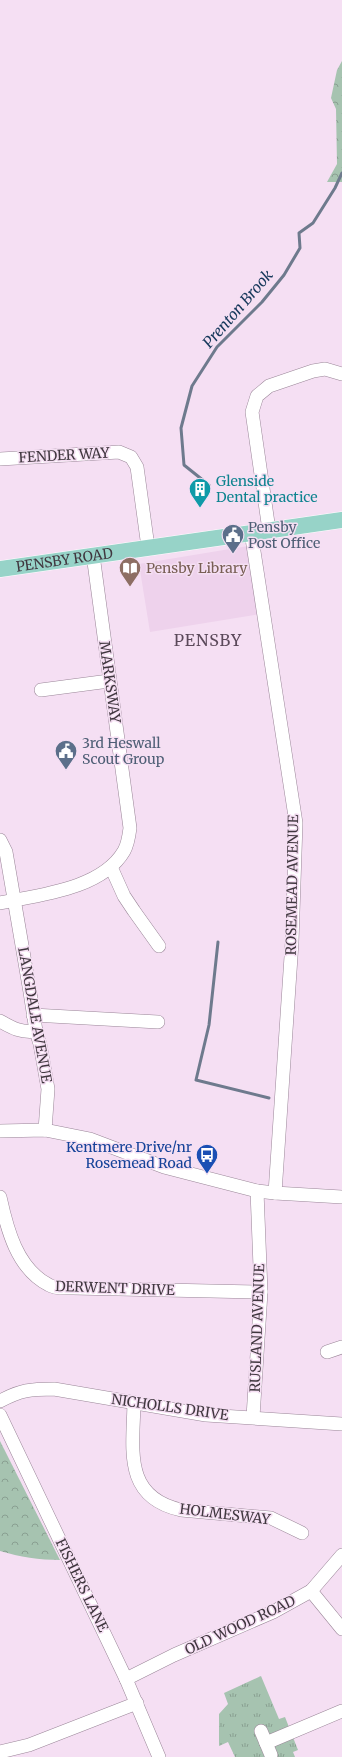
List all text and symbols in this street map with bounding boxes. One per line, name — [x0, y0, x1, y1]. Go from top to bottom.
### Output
water label: Prenton Brook — [199, 265, 277, 352]
street label: FENDER WAY — [18, 444, 111, 466]
place label: Glenside Dental practice — [216, 472, 318, 506]
building icon: Glenside Dental practice — [187, 476, 213, 509]
place label: Pensby Post Office — [248, 518, 320, 552]
public building icon: Pensby Post Office — [220, 522, 246, 555]
street label: PENSBY ROAD — [15, 544, 114, 576]
library icon: Pensby Library — [117, 555, 143, 588]
place label: Pensby Library — [146, 559, 248, 577]
district label: PENSBY — [174, 630, 242, 650]
street label: MARKSWAY — [95, 640, 125, 725]
place label: 3rd Heswall Scout Group — [82, 734, 165, 768]
public building icon: 3rd Heswall Scout Group — [53, 738, 79, 771]
street label: ROSEMEAD AVENUE — [282, 814, 302, 956]
street label: LANGDALE AVENUE — [14, 946, 56, 1085]
place label: Kentmere Drive/nr Rosemead Road — [66, 1138, 193, 1172]
bus stop icon: Kentmere Drive/nr Rosemead Road — [194, 1142, 220, 1175]
street label: RUSLAND AVENUE — [246, 1263, 268, 1393]
street label: DERWENT DRIVE — [55, 1277, 175, 1299]
street label: NICHOLLS DRIVE — [110, 1390, 230, 1424]
street label: HOLMESWAY — [179, 1499, 272, 1529]
street label: FISHERS LANE — [52, 1535, 112, 1635]
street label: OLD WOOD ROAD — [182, 1591, 299, 1659]

